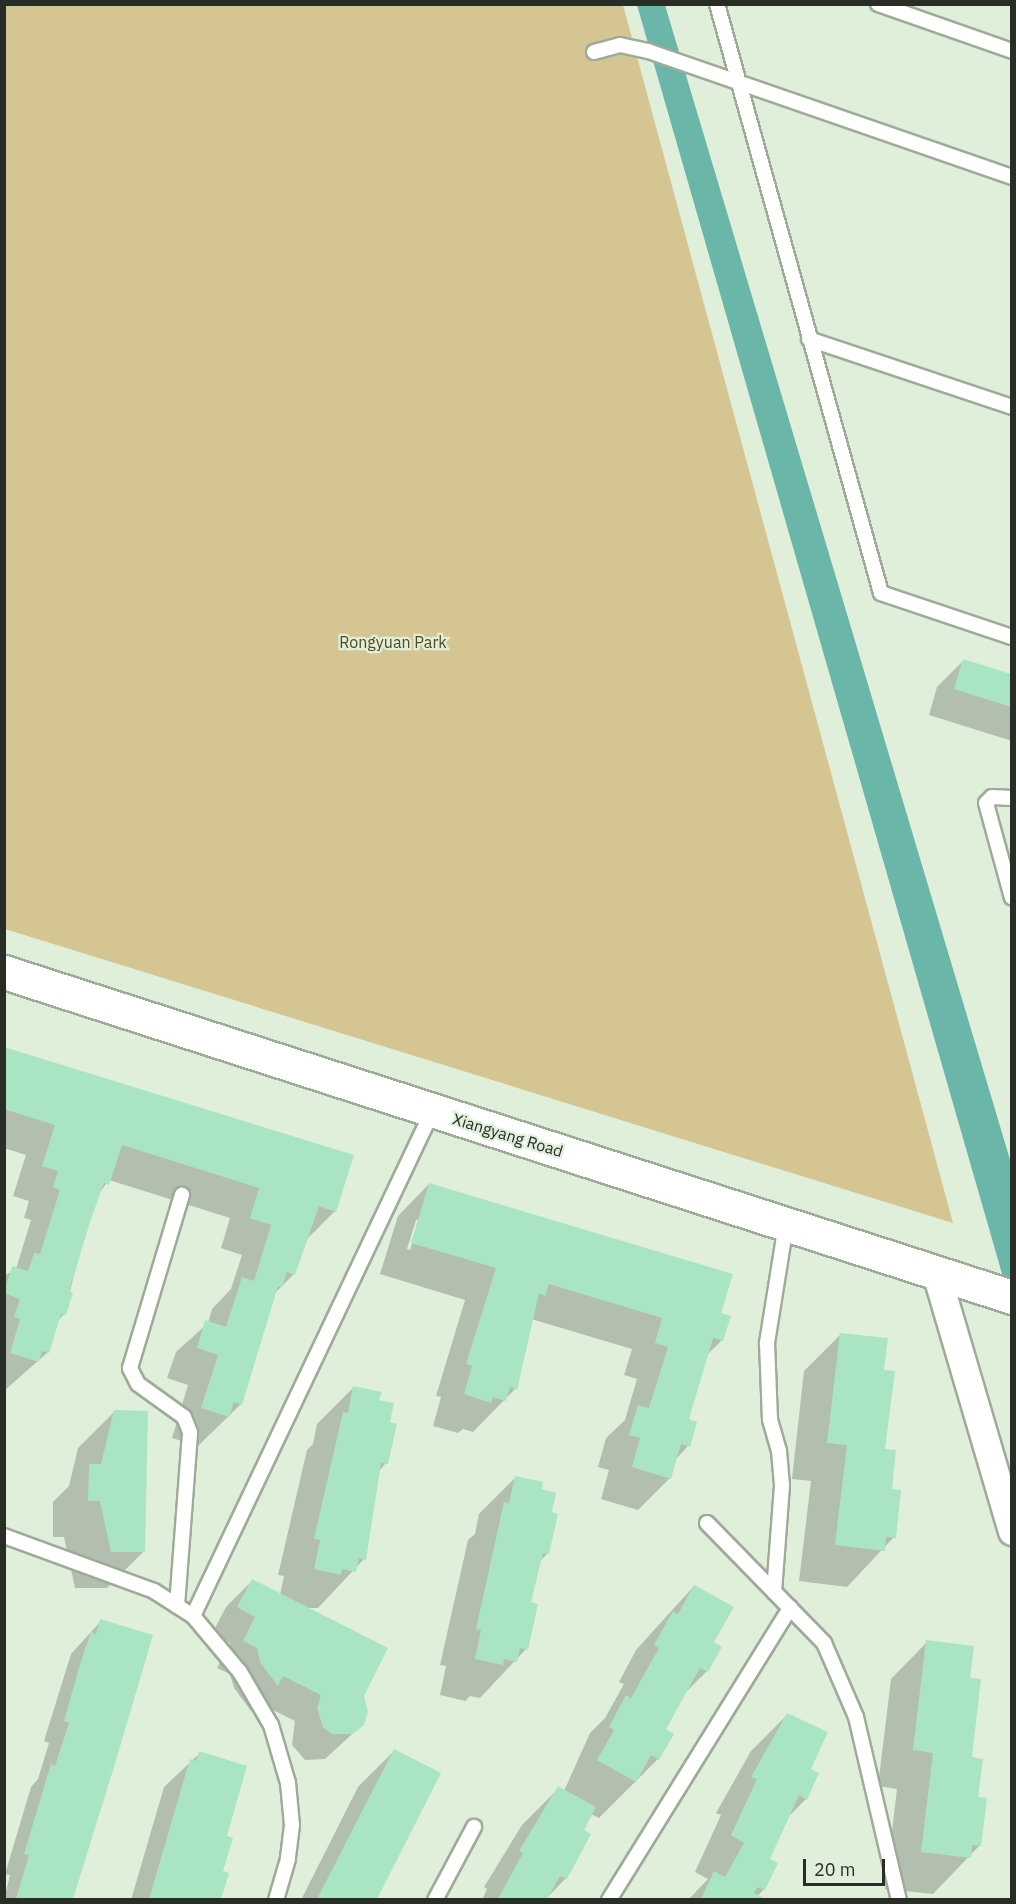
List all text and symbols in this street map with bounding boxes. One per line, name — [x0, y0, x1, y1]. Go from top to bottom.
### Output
park label: Rongyuan Park — [339, 632, 447, 652]
street label: Xiangyang Road — [451, 1109, 565, 1161]
scale bar — [806, 1847, 888, 1885]
text: 20 m — [814, 1858, 856, 1881]

